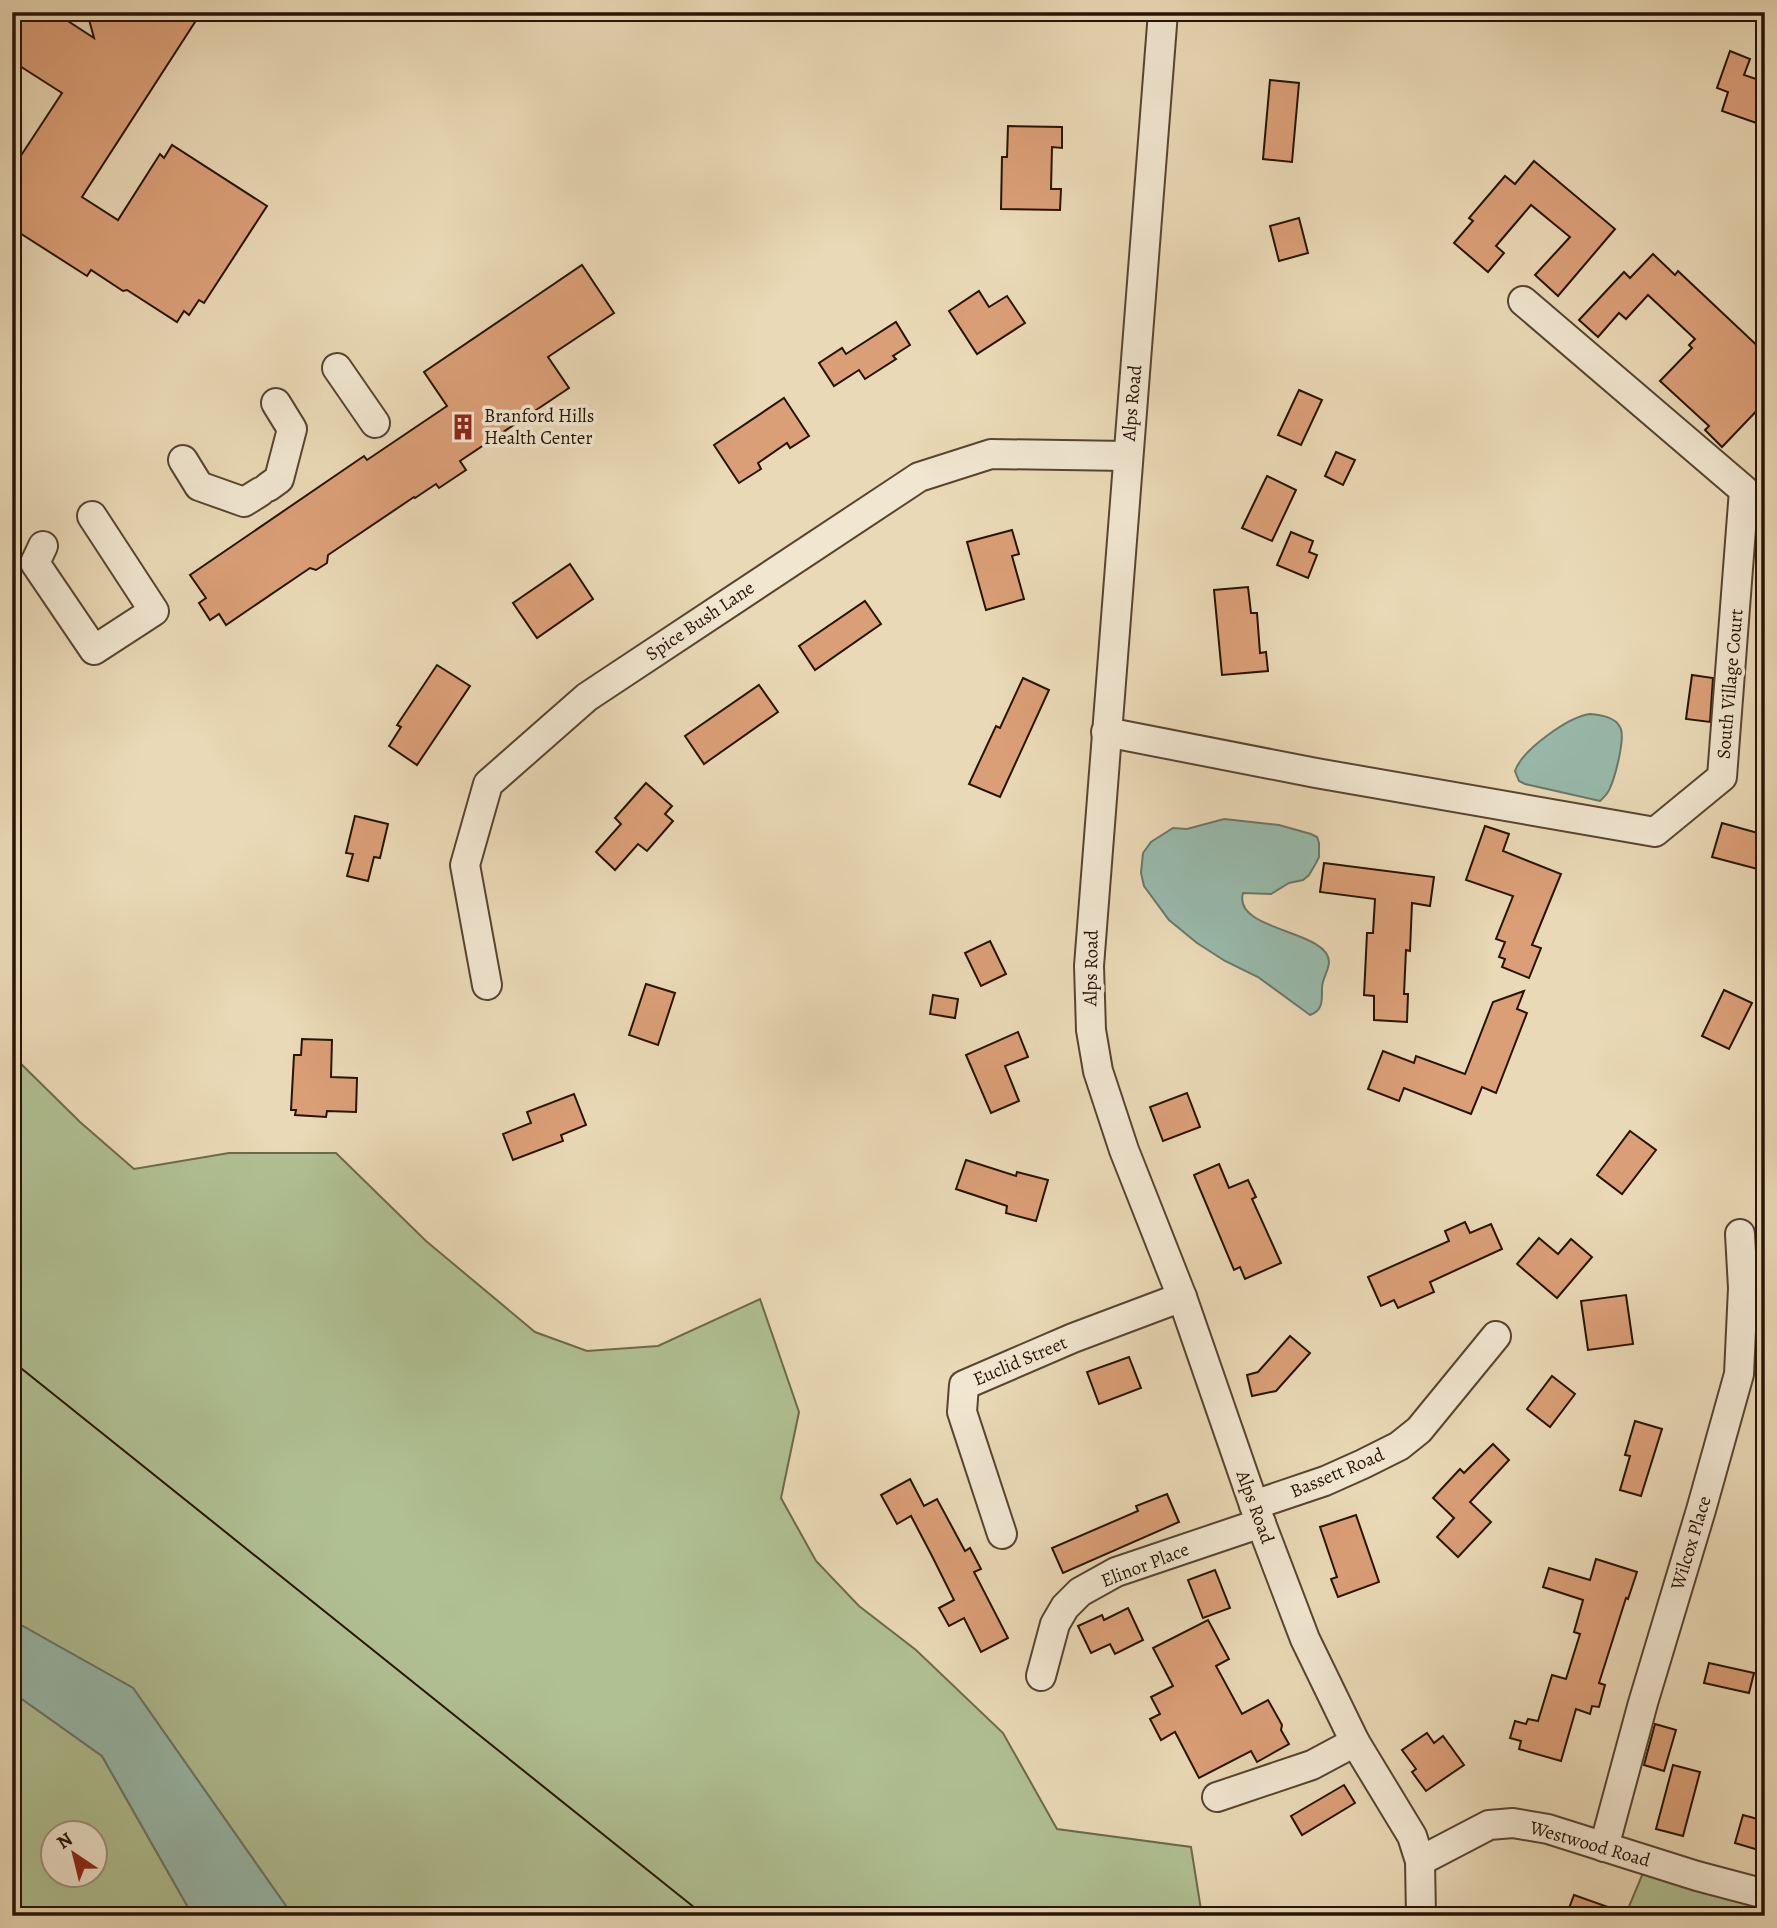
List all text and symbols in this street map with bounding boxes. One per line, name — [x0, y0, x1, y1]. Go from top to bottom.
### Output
street label: Alps Road — [1116, 363, 1148, 443]
place label: Branford Hills Health Center — [484, 403, 594, 451]
building icon: Branford Hills Health Center — [448, 412, 478, 442]
street label: Spice Bush Lane — [640, 575, 760, 667]
street label: South Village Court — [1710, 608, 1750, 760]
street label: Alps Road — [1077, 929, 1105, 1007]
street label: Euclid Street — [969, 1330, 1071, 1392]
street label: Bassett Road — [1286, 1441, 1389, 1504]
street label: Alps Road — [1229, 1466, 1281, 1548]
street label: Wilcox Place — [1664, 1493, 1718, 1594]
street label: Elinor Place — [1097, 1536, 1193, 1594]
street label: Westwood Road — [1526, 1814, 1654, 1874]
north arrow — [38, 1820, 108, 1890]
text: N — [52, 1826, 78, 1856]

